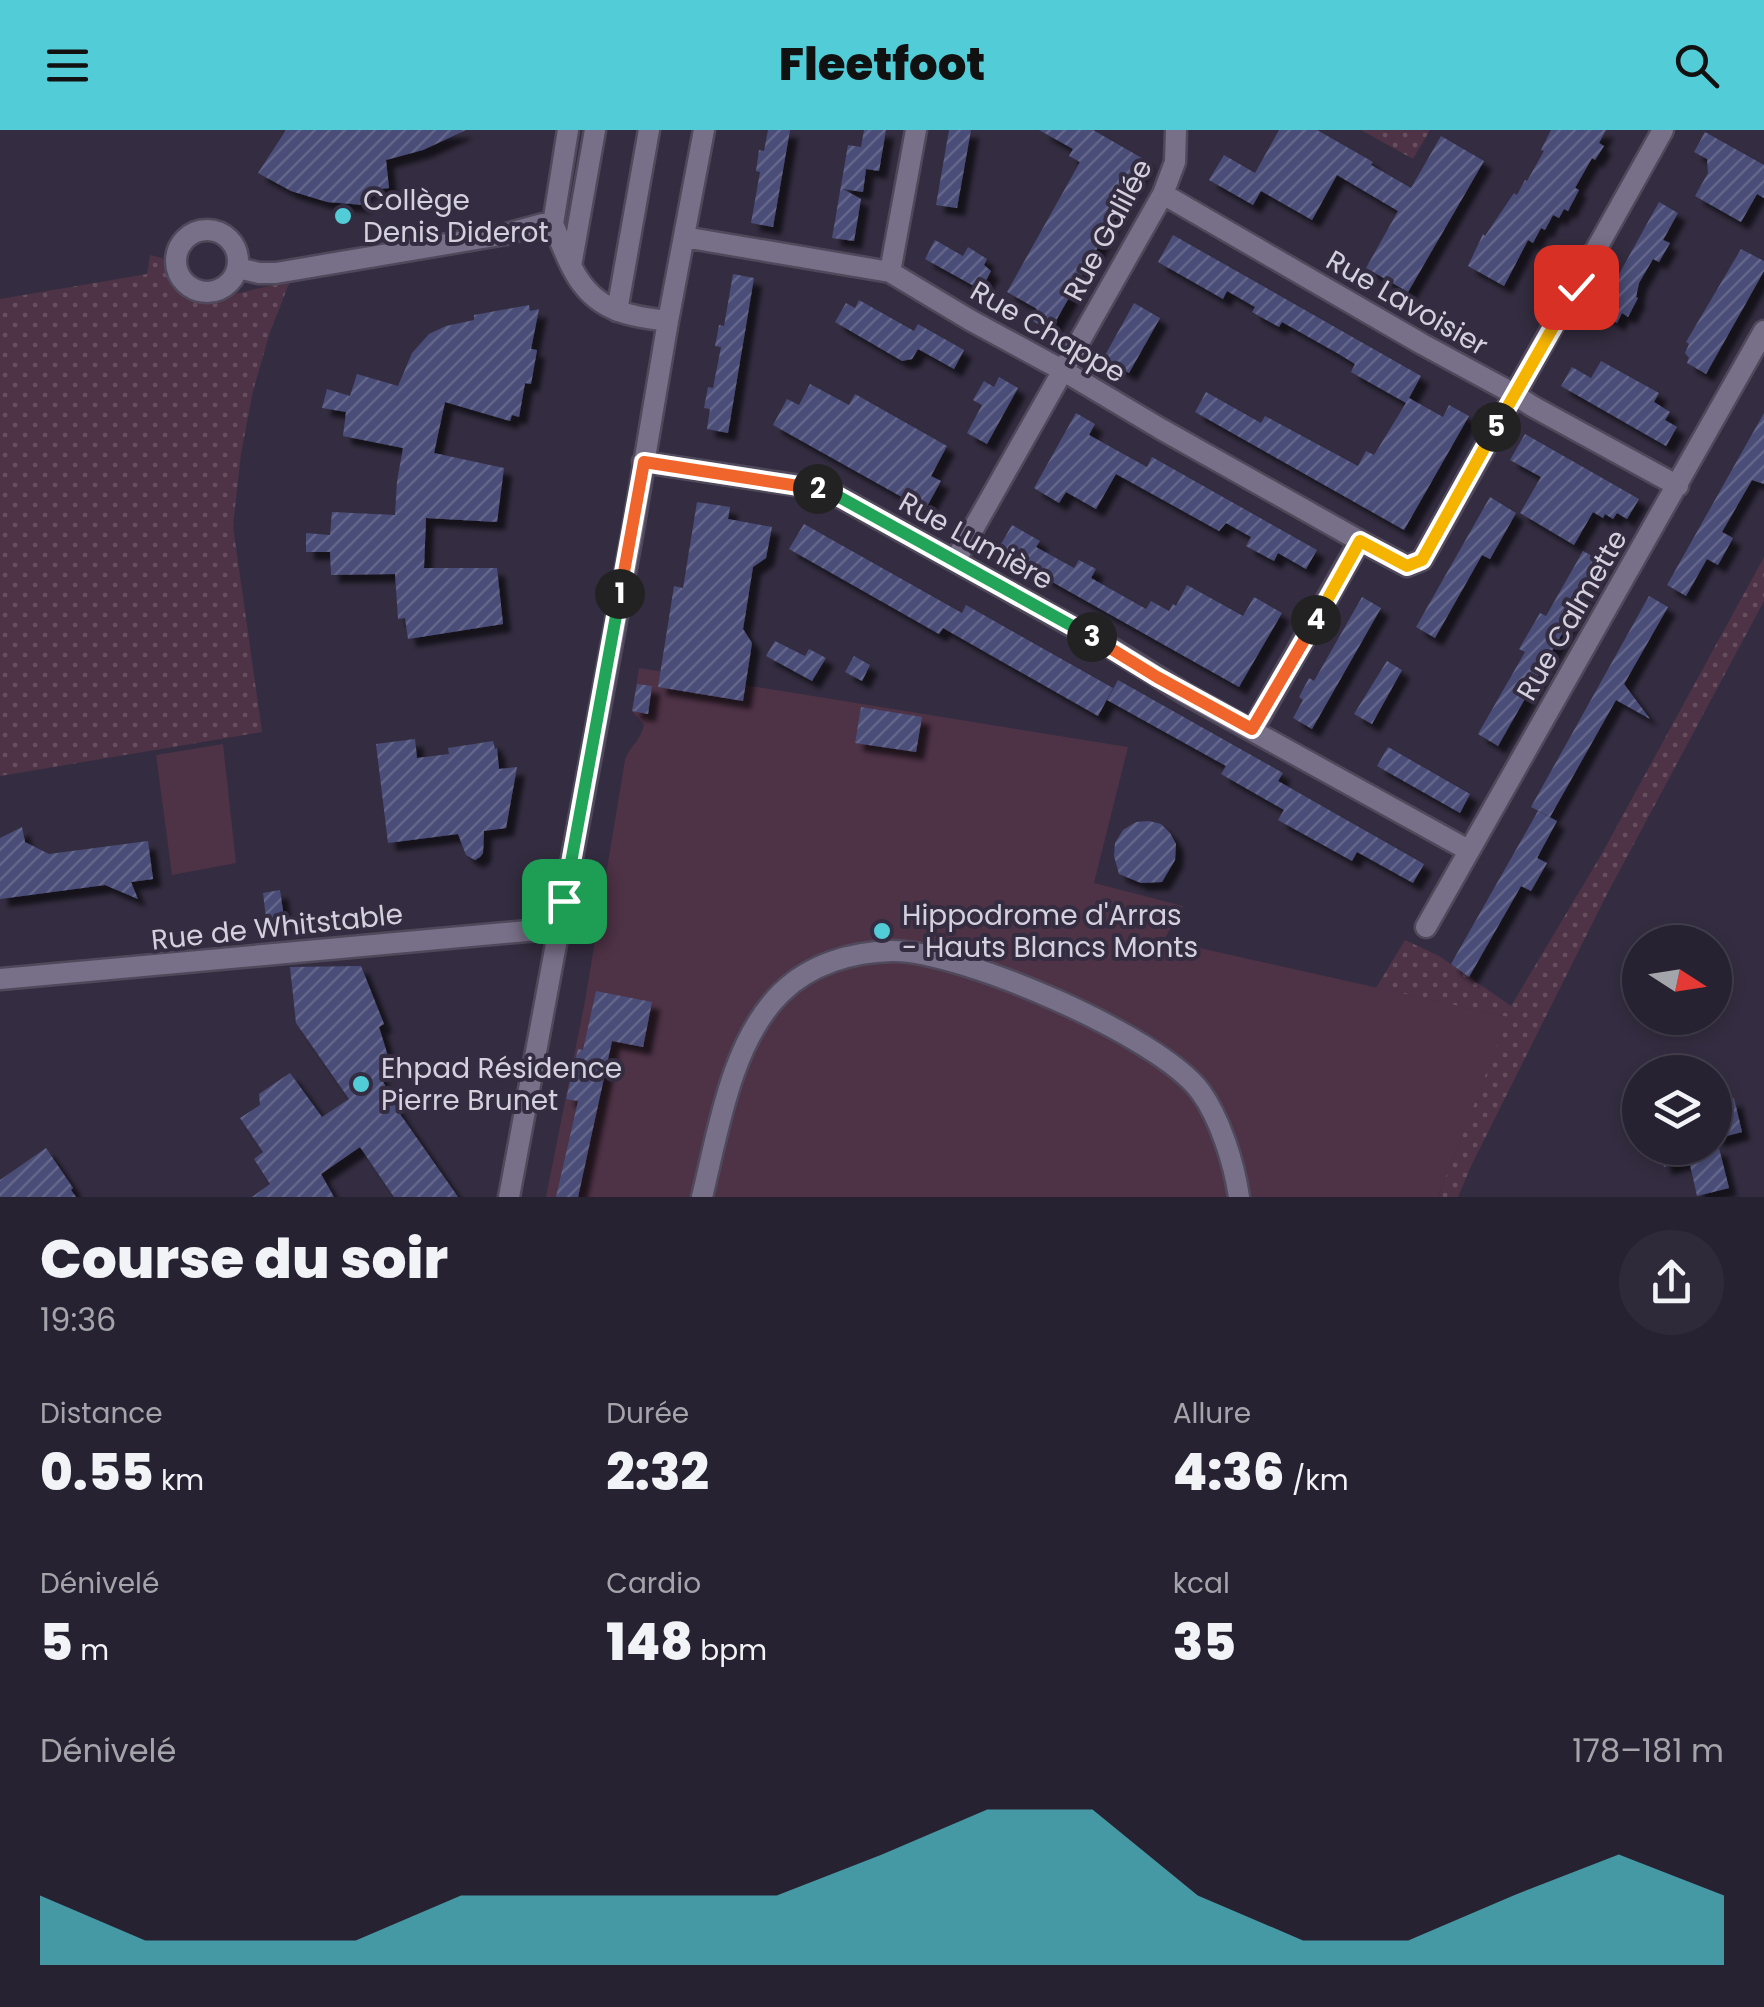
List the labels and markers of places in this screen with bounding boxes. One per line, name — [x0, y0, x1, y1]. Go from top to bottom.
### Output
place label: Collège Denis Diderot — [363, 181, 549, 252]
marker: Collège Denis Diderot — [332, 205, 354, 227]
pin — [1534, 245, 1619, 330]
pin: 5 — [1471, 402, 1521, 452]
pin: 2 — [793, 464, 843, 514]
pin: 1 — [595, 569, 645, 619]
pin: 4 — [1291, 595, 1341, 645]
pin: 3 — [1067, 612, 1117, 662]
pin — [522, 859, 607, 944]
place label: Hippodrome d'Arras - Hauts Blancs Monts — [902, 896, 1198, 967]
marker: Hippodrome d'Arras - Hauts Blancs Monts — [871, 920, 893, 942]
place label: Ehpad Résidence Pierre Brunet — [381, 1049, 622, 1120]
marker: Ehpad Résidence Pierre Brunet — [350, 1073, 372, 1095]

